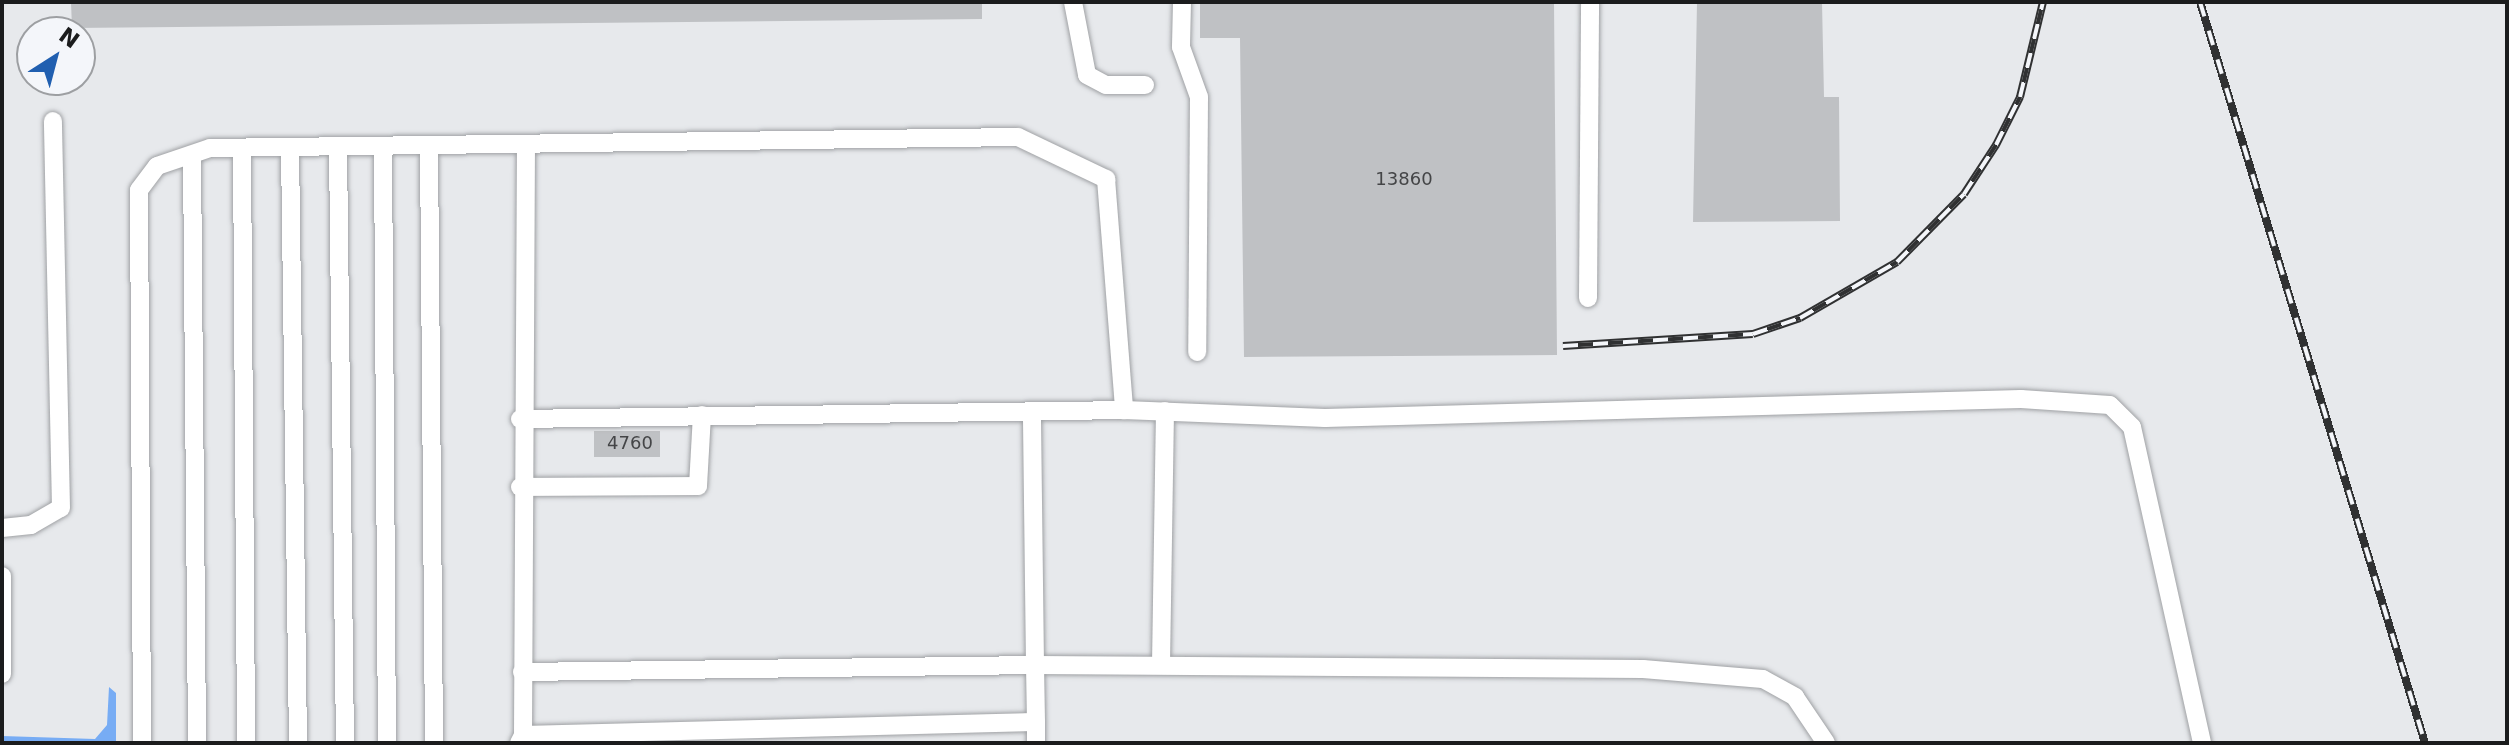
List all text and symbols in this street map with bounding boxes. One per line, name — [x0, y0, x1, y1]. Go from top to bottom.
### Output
north arrow — [16, 16, 96, 96]
text: N — [54, 22, 84, 53]
house number: 13860 — [1375, 168, 1433, 190]
house number: 4760 — [607, 432, 653, 454]

